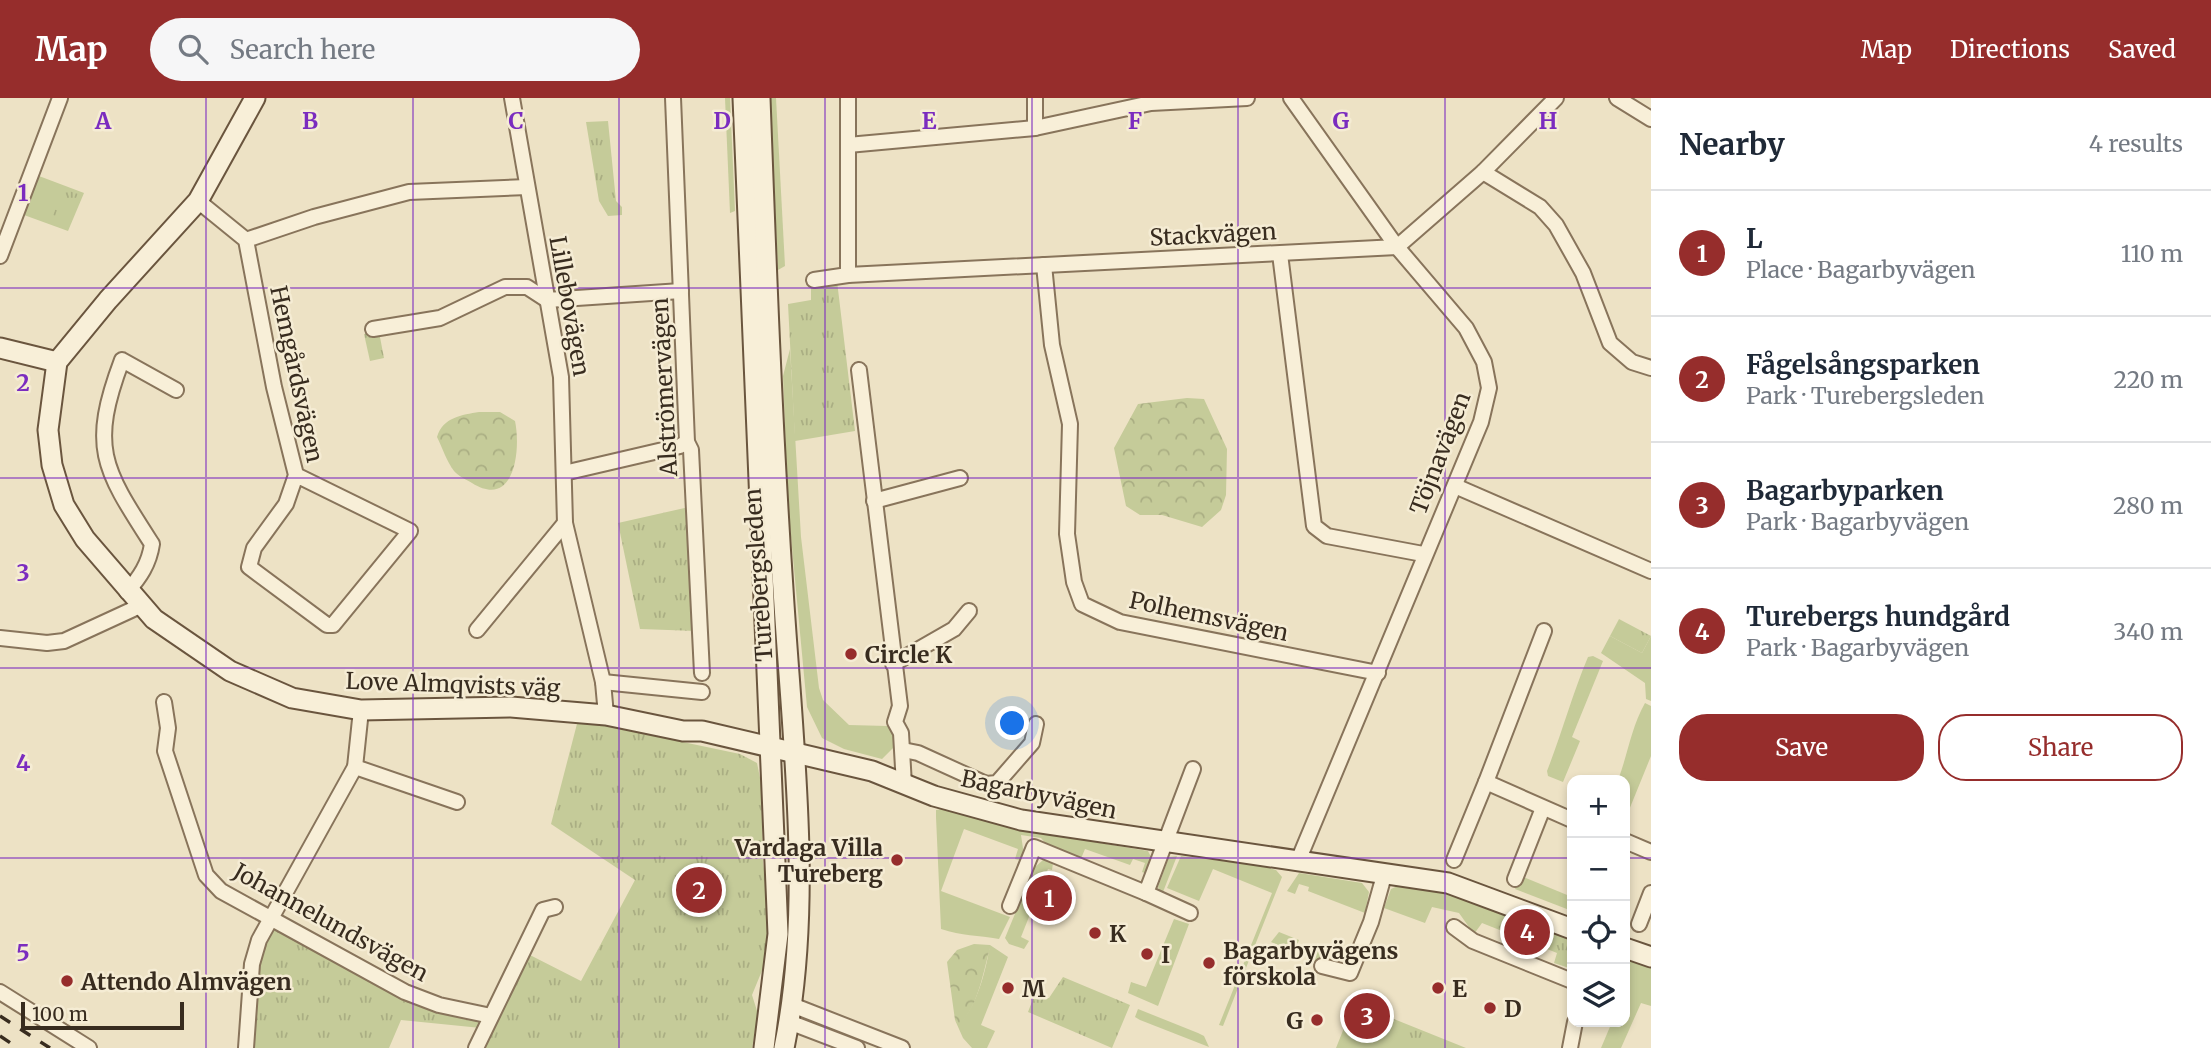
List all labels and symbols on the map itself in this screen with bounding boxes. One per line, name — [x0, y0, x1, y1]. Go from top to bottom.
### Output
text: A — [94, 106, 112, 135]
text: B — [302, 106, 318, 135]
text: C — [508, 106, 524, 135]
text: D — [713, 106, 731, 135]
text: E — [921, 106, 937, 135]
text: F — [1128, 106, 1142, 135]
text: G — [1333, 106, 1350, 135]
text: H — [1539, 106, 1558, 135]
text: 1 — [18, 178, 29, 207]
street label: Stackvägen — [1149, 216, 1277, 252]
street label: Lillebovägen — [543, 234, 597, 378]
street label: Hemgårdsvägen — [264, 283, 330, 465]
street label: Alströmervägen — [645, 297, 683, 478]
text: 2 — [16, 368, 30, 397]
street label: Töjnavägen — [1403, 388, 1477, 518]
street label: Turebergsleden — [737, 487, 779, 663]
text: 3 — [16, 558, 30, 587]
street label: Polhemsvägen — [1127, 585, 1291, 647]
place label: Circle K — [865, 640, 953, 669]
marker: Circle K — [843, 646, 859, 662]
street label: Love Almqvists väg — [345, 666, 561, 702]
your location — [995, 706, 1029, 740]
text: 4 — [16, 748, 31, 777]
street label: Bagarbyvägen — [958, 763, 1120, 825]
place label: Vardaga Villa Tureberg — [734, 833, 884, 888]
marker: Vardaga Villa Tureberg — [889, 852, 905, 868]
street label: Johannelundsvägen — [227, 856, 434, 988]
pin: 2 — [676, 864, 722, 916]
pin: 1 — [1026, 872, 1072, 924]
pin: 4 — [1504, 906, 1550, 958]
place label: K — [1109, 919, 1127, 948]
marker: K — [1087, 925, 1103, 941]
place label: Bagarbyvägens förskola — [1223, 936, 1399, 991]
text: 5 — [16, 938, 30, 967]
place label: I — [1161, 940, 1170, 969]
marker: I — [1139, 946, 1155, 962]
marker: Bagarbyvägens förskola — [1201, 955, 1217, 971]
place label: Attendo Almvägen — [80, 967, 292, 996]
marker: Attendo Almvägen — [59, 973, 75, 989]
place label: M — [1022, 974, 1046, 1003]
place label: E — [1452, 974, 1467, 1003]
marker: M — [1000, 980, 1016, 996]
marker: E — [1430, 980, 1446, 996]
pin: 3 — [1344, 990, 1390, 1042]
place label: D — [1504, 994, 1522, 1023]
scale bar — [21, 999, 184, 1031]
marker: D — [1482, 1000, 1498, 1016]
place label: G — [1286, 1006, 1303, 1035]
marker: G — [1309, 1012, 1325, 1028]

